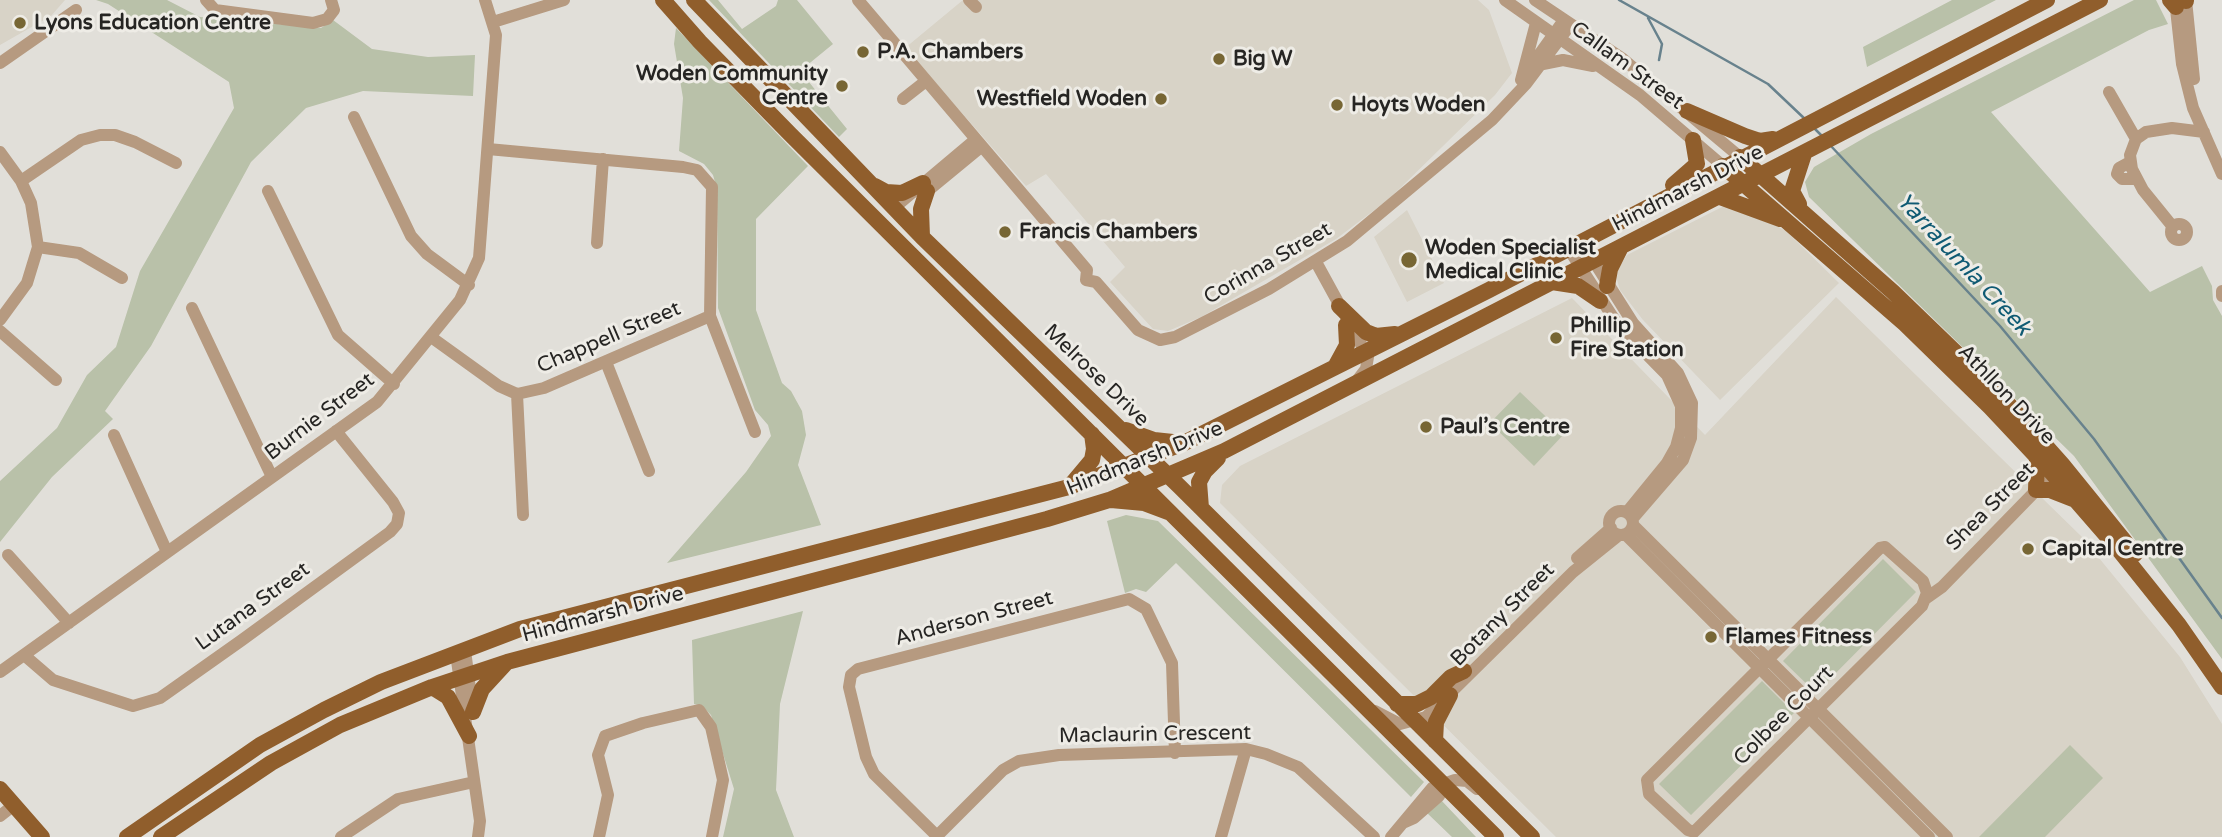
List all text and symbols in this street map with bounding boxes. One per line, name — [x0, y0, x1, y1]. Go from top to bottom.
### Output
place label: Lyons Education Centre — [34, 10, 271, 36]
marker: Lyons Education Centre — [12, 15, 28, 31]
street label: Callam Street — [1566, 17, 1688, 115]
place label: P.A. Chambers — [877, 39, 1023, 65]
marker: P.A. Chambers — [855, 44, 871, 60]
place label: Big W — [1233, 46, 1293, 72]
marker: Big W — [1211, 51, 1227, 67]
place label: Woden Community Centre — [636, 61, 828, 111]
marker: Woden Community Centre — [834, 78, 850, 94]
place label: Westfield Woden — [977, 86, 1147, 112]
marker: Westfield Woden — [1153, 91, 1169, 107]
place label: Hoyts Woden — [1351, 92, 1485, 118]
marker: Hoyts Woden — [1329, 97, 1345, 113]
street label: Hindmarsh Drive — [1608, 140, 1768, 238]
water label: Yarralumla Creek — [1890, 188, 2036, 342]
street label: Corinna Street — [1200, 217, 1336, 311]
place label: Francis Chambers — [1019, 219, 1198, 245]
marker: Francis Chambers — [997, 224, 1013, 240]
place label: Woden Specialist Medical Clinic — [1425, 235, 1596, 285]
marker: Woden Specialist Medical Clinic — [1399, 250, 1419, 270]
street label: Chappell Street — [533, 296, 685, 380]
place label: Phillip Fire Station — [1570, 313, 1684, 363]
street label: Melrose Drive — [1038, 319, 1154, 433]
marker: Phillip Fire Station — [1548, 330, 1564, 346]
street label: Athllon Drive — [1952, 340, 2060, 450]
street label: Burnie Street — [260, 368, 380, 466]
place label: Paul’s Centre — [1440, 414, 1570, 440]
street label: Hindmarsh Drive — [1063, 416, 1227, 502]
marker: Paul’s Centre — [1418, 419, 1434, 435]
street label: Shea Street — [1942, 458, 2040, 556]
place label: Capital Centre — [2042, 536, 2184, 562]
marker: Capital Centre — [2020, 541, 2036, 557]
street label: Lutana Street — [191, 557, 315, 657]
street label: Botany Street — [1446, 558, 1560, 672]
street label: Hindmarsh Drive — [520, 581, 686, 649]
street label: Anderson Street — [892, 586, 1056, 652]
place label: Flames Fitness — [1725, 624, 1872, 650]
marker: Flames Fitness — [1703, 629, 1719, 645]
street label: Colbee Court — [1729, 661, 1839, 771]
street label: Maclaurin Crescent — [1059, 721, 1251, 749]

